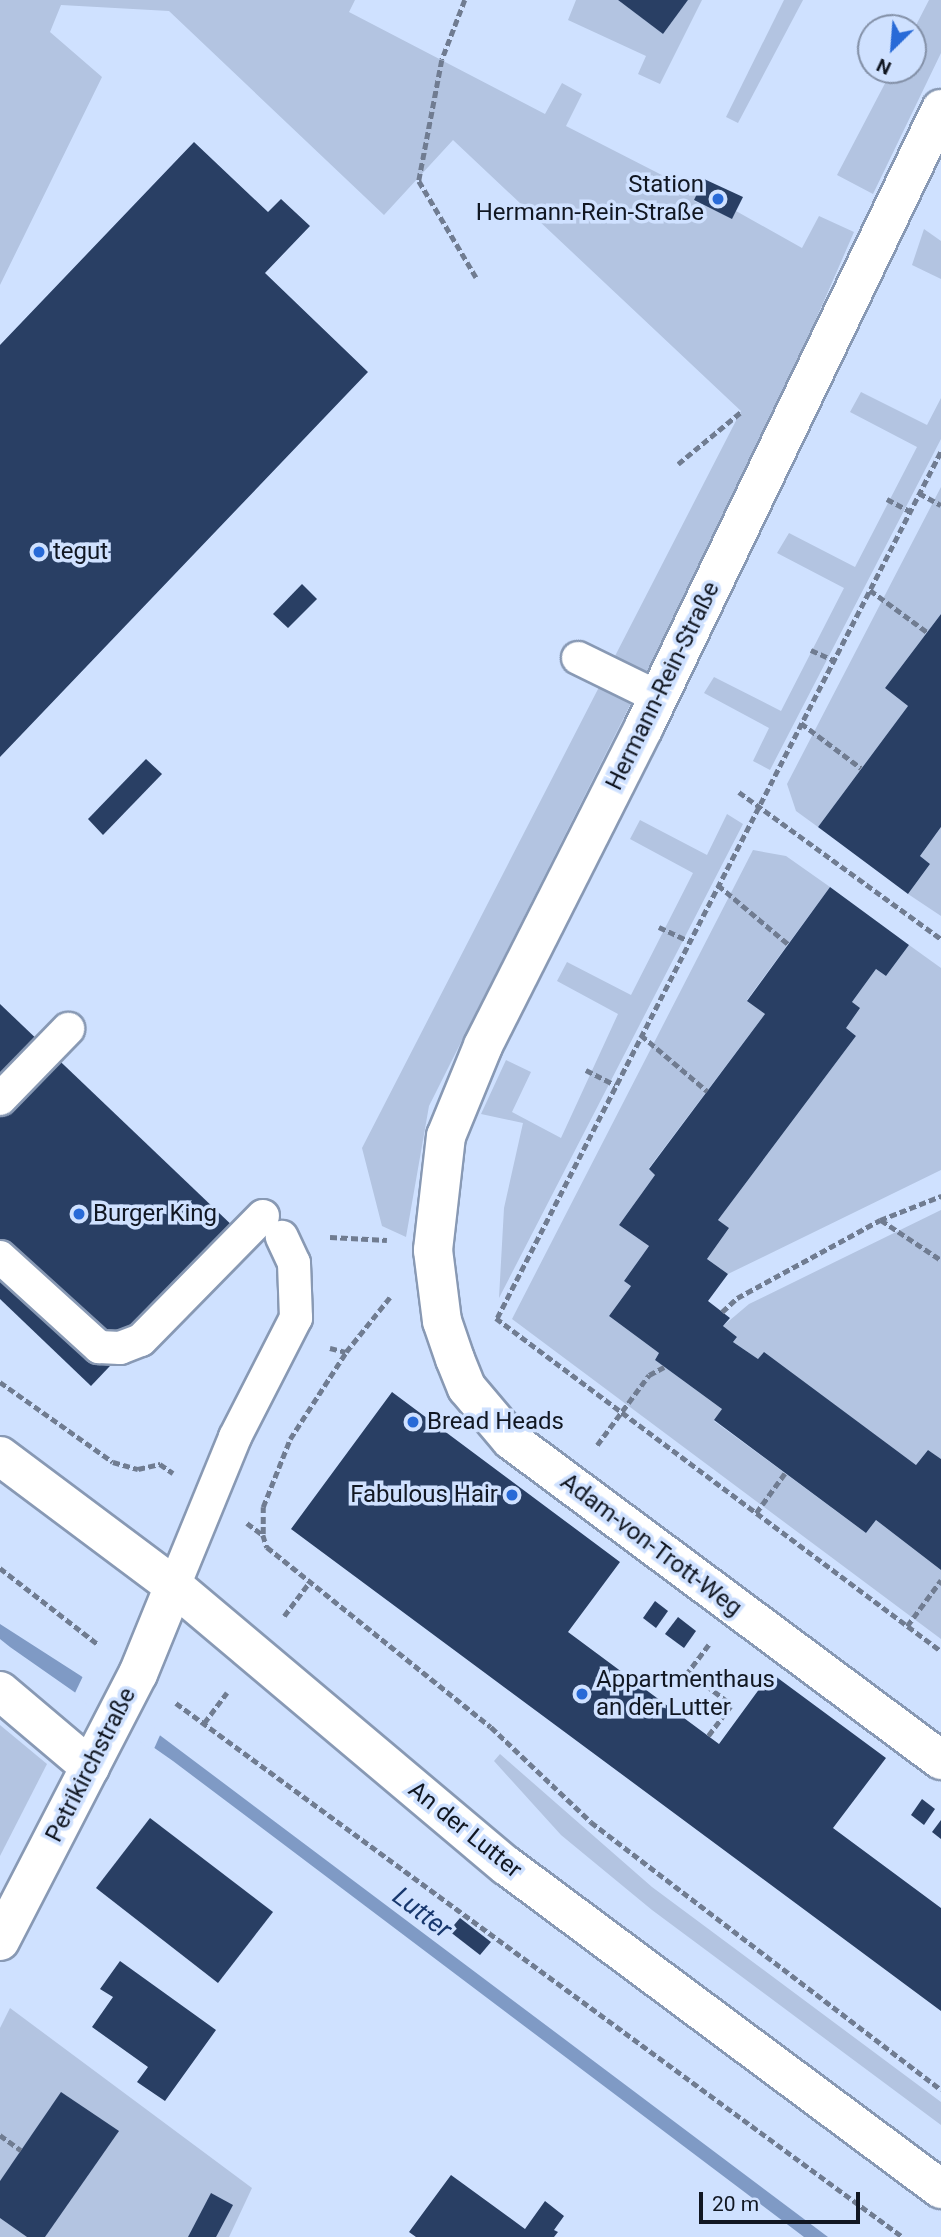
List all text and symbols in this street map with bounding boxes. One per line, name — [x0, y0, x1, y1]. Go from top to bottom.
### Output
north arrow — [857, 14, 927, 84]
text: N — [873, 53, 895, 80]
place label: Station Hermann-Rein-Straße — [476, 171, 704, 227]
marker: Station Hermann-Rein-Straße — [710, 191, 726, 207]
place label: tegut — [53, 538, 108, 566]
marker: tegut — [31, 544, 47, 560]
street label: Hermann-Rein-Straße — [600, 577, 726, 795]
place label: Burger King — [93, 1200, 217, 1228]
marker: Burger King — [71, 1206, 87, 1222]
place label: Bread Heads — [427, 1408, 564, 1436]
marker: Bread Heads — [405, 1414, 421, 1430]
street label: Adam-von-Trott-Weg — [555, 1467, 747, 1623]
place label: Fabulous Hair — [350, 1481, 498, 1509]
marker: Fabulous Hair — [504, 1487, 520, 1503]
place label: Appartmenthaus an der Lutter — [596, 1666, 775, 1722]
street label: Petrikirchstraße — [40, 1683, 142, 1847]
marker: Appartmenthaus an der Lutter — [574, 1686, 590, 1702]
street label: An der Lutter — [403, 1776, 527, 1884]
water label: Lutter — [387, 1881, 457, 1945]
scale bar — [703, 2178, 864, 2222]
text: 20 m — [712, 2192, 759, 2216]

